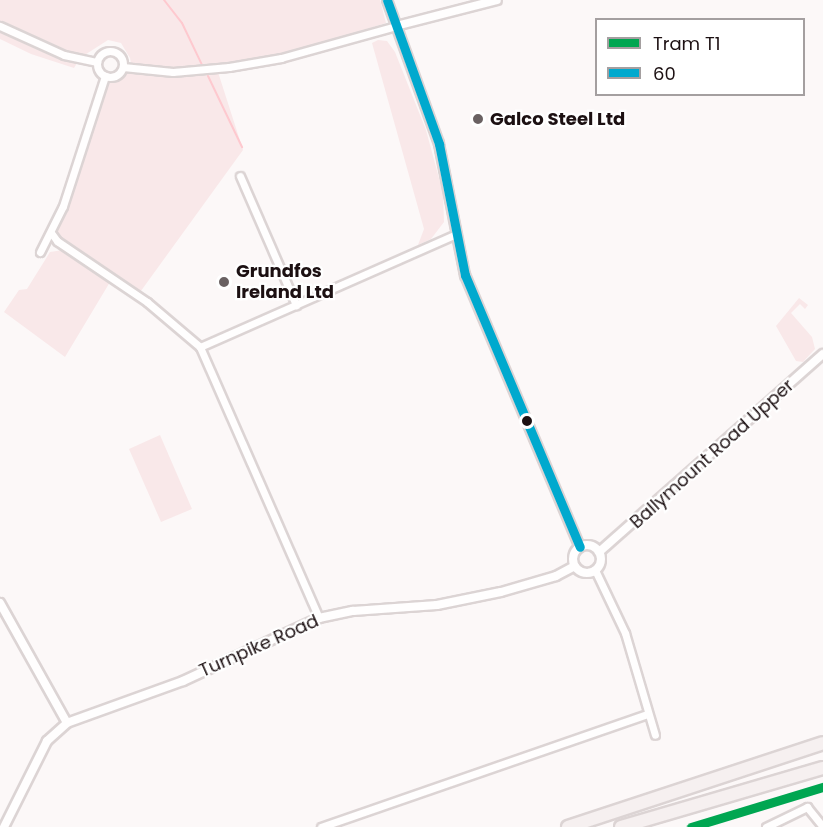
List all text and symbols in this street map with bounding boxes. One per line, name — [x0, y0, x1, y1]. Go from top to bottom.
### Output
legend — [595, 18, 805, 96]
text: Tram T1 — [653, 31, 720, 56]
text: 60 — [653, 61, 676, 86]
place label: Galco Steel Ltd — [490, 108, 625, 130]
marker: Galco Steel Ltd — [471, 112, 485, 126]
place label: Grundfos Ireland Ltd — [236, 261, 334, 304]
marker: Grundfos Ireland Ltd — [217, 275, 231, 289]
street label: Ballymount Road Upper — [626, 375, 798, 533]
unlabelled marker — [521, 415, 533, 427]
street label: Turnpike Road — [196, 610, 322, 682]

